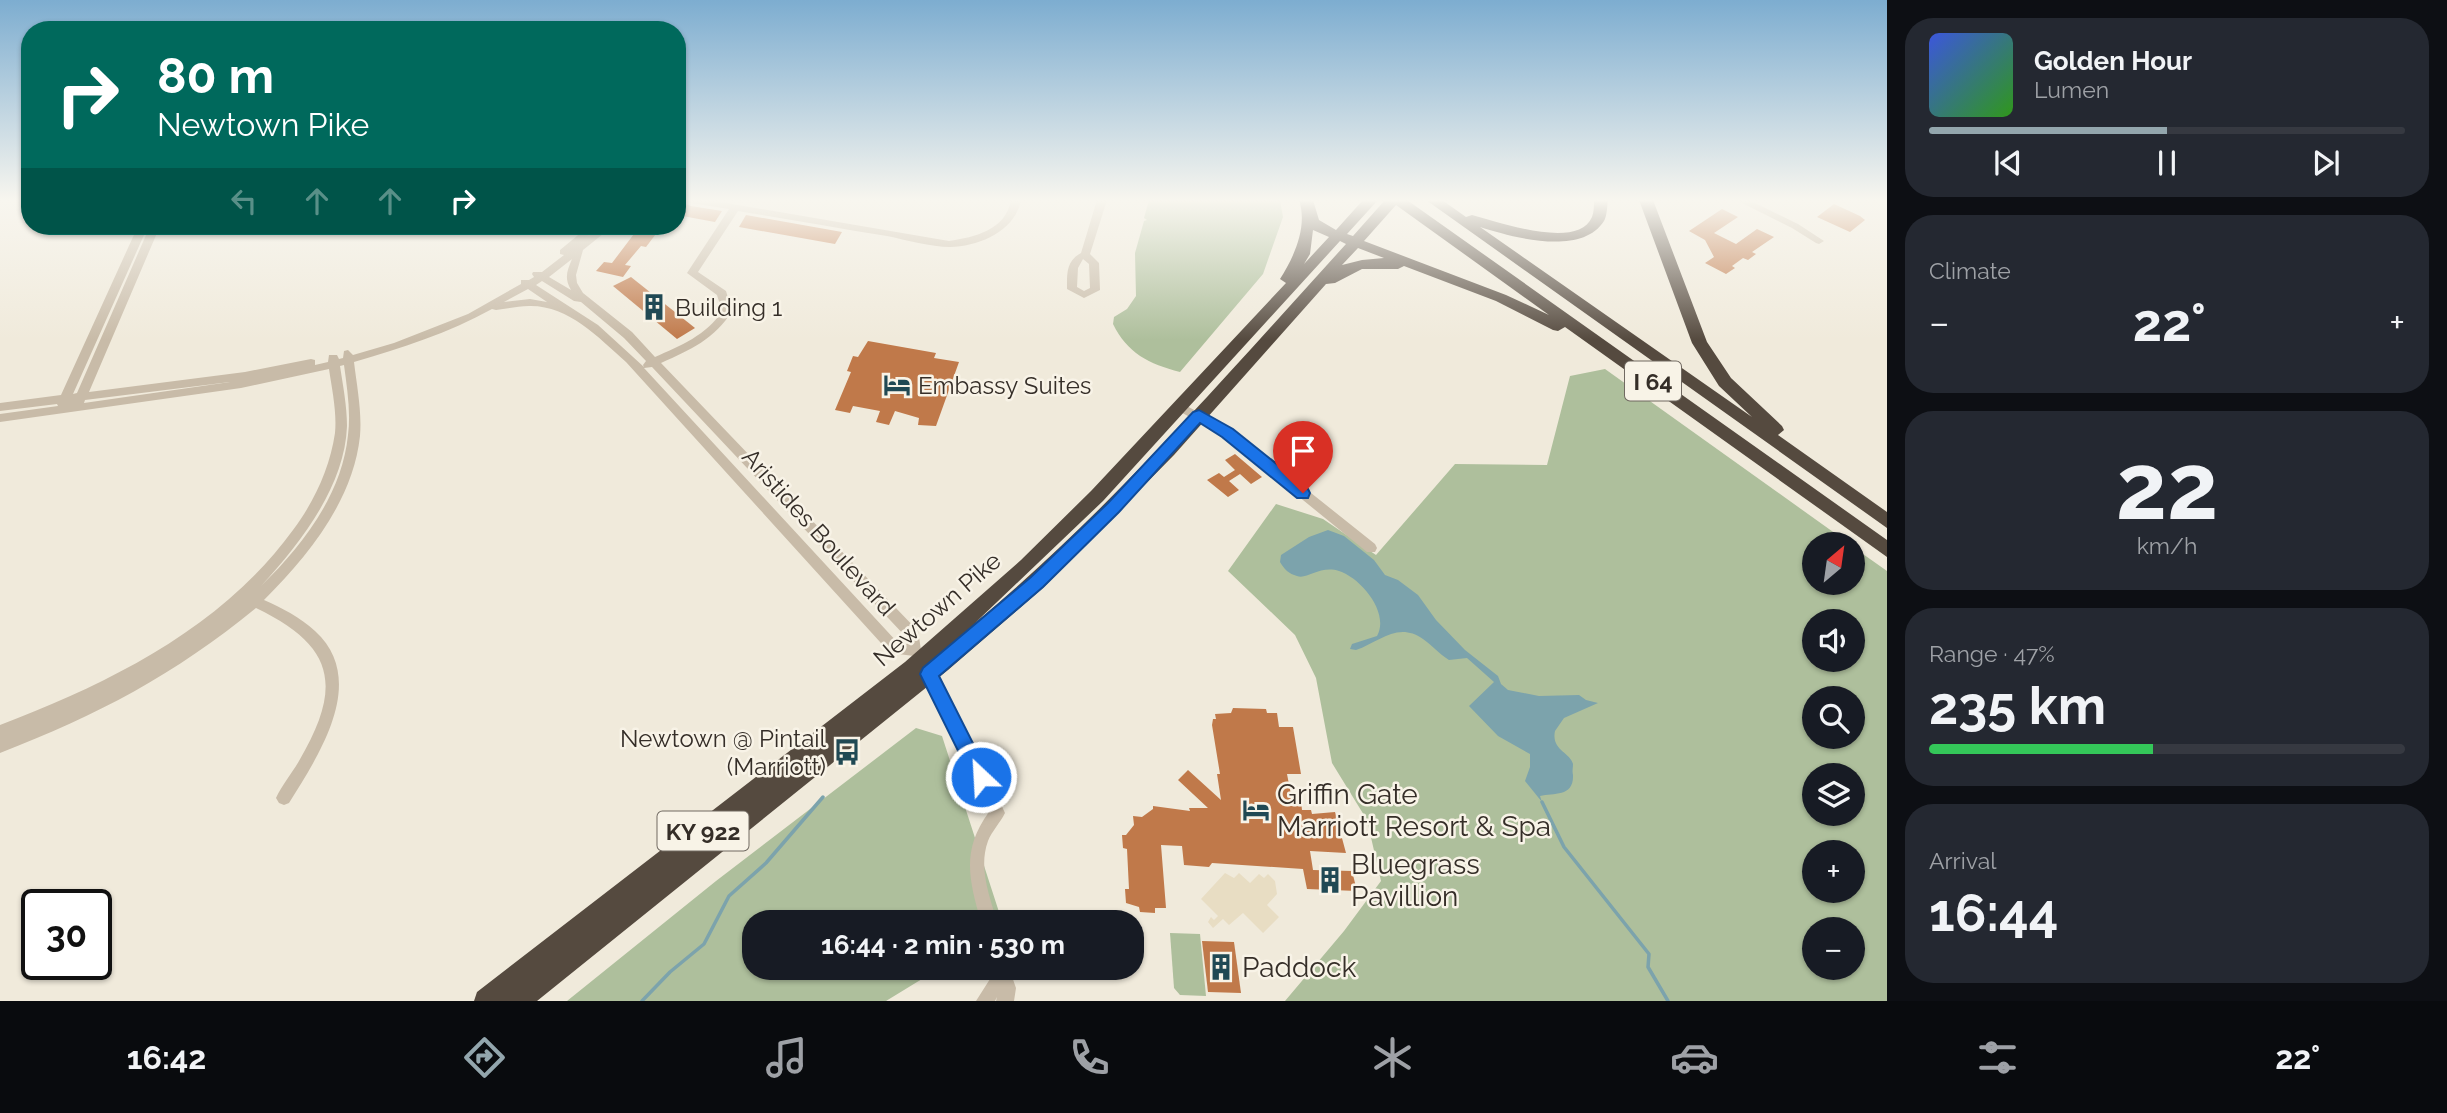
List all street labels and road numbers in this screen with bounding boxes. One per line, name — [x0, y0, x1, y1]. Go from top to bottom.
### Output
road number: I 64 — [1625, 362, 1681, 400]
street label: Aristides Boulevard — [736, 442, 902, 622]
street label: Newtown Pike — [867, 546, 1007, 672]
road number: KY 922 — [658, 811, 748, 850]

